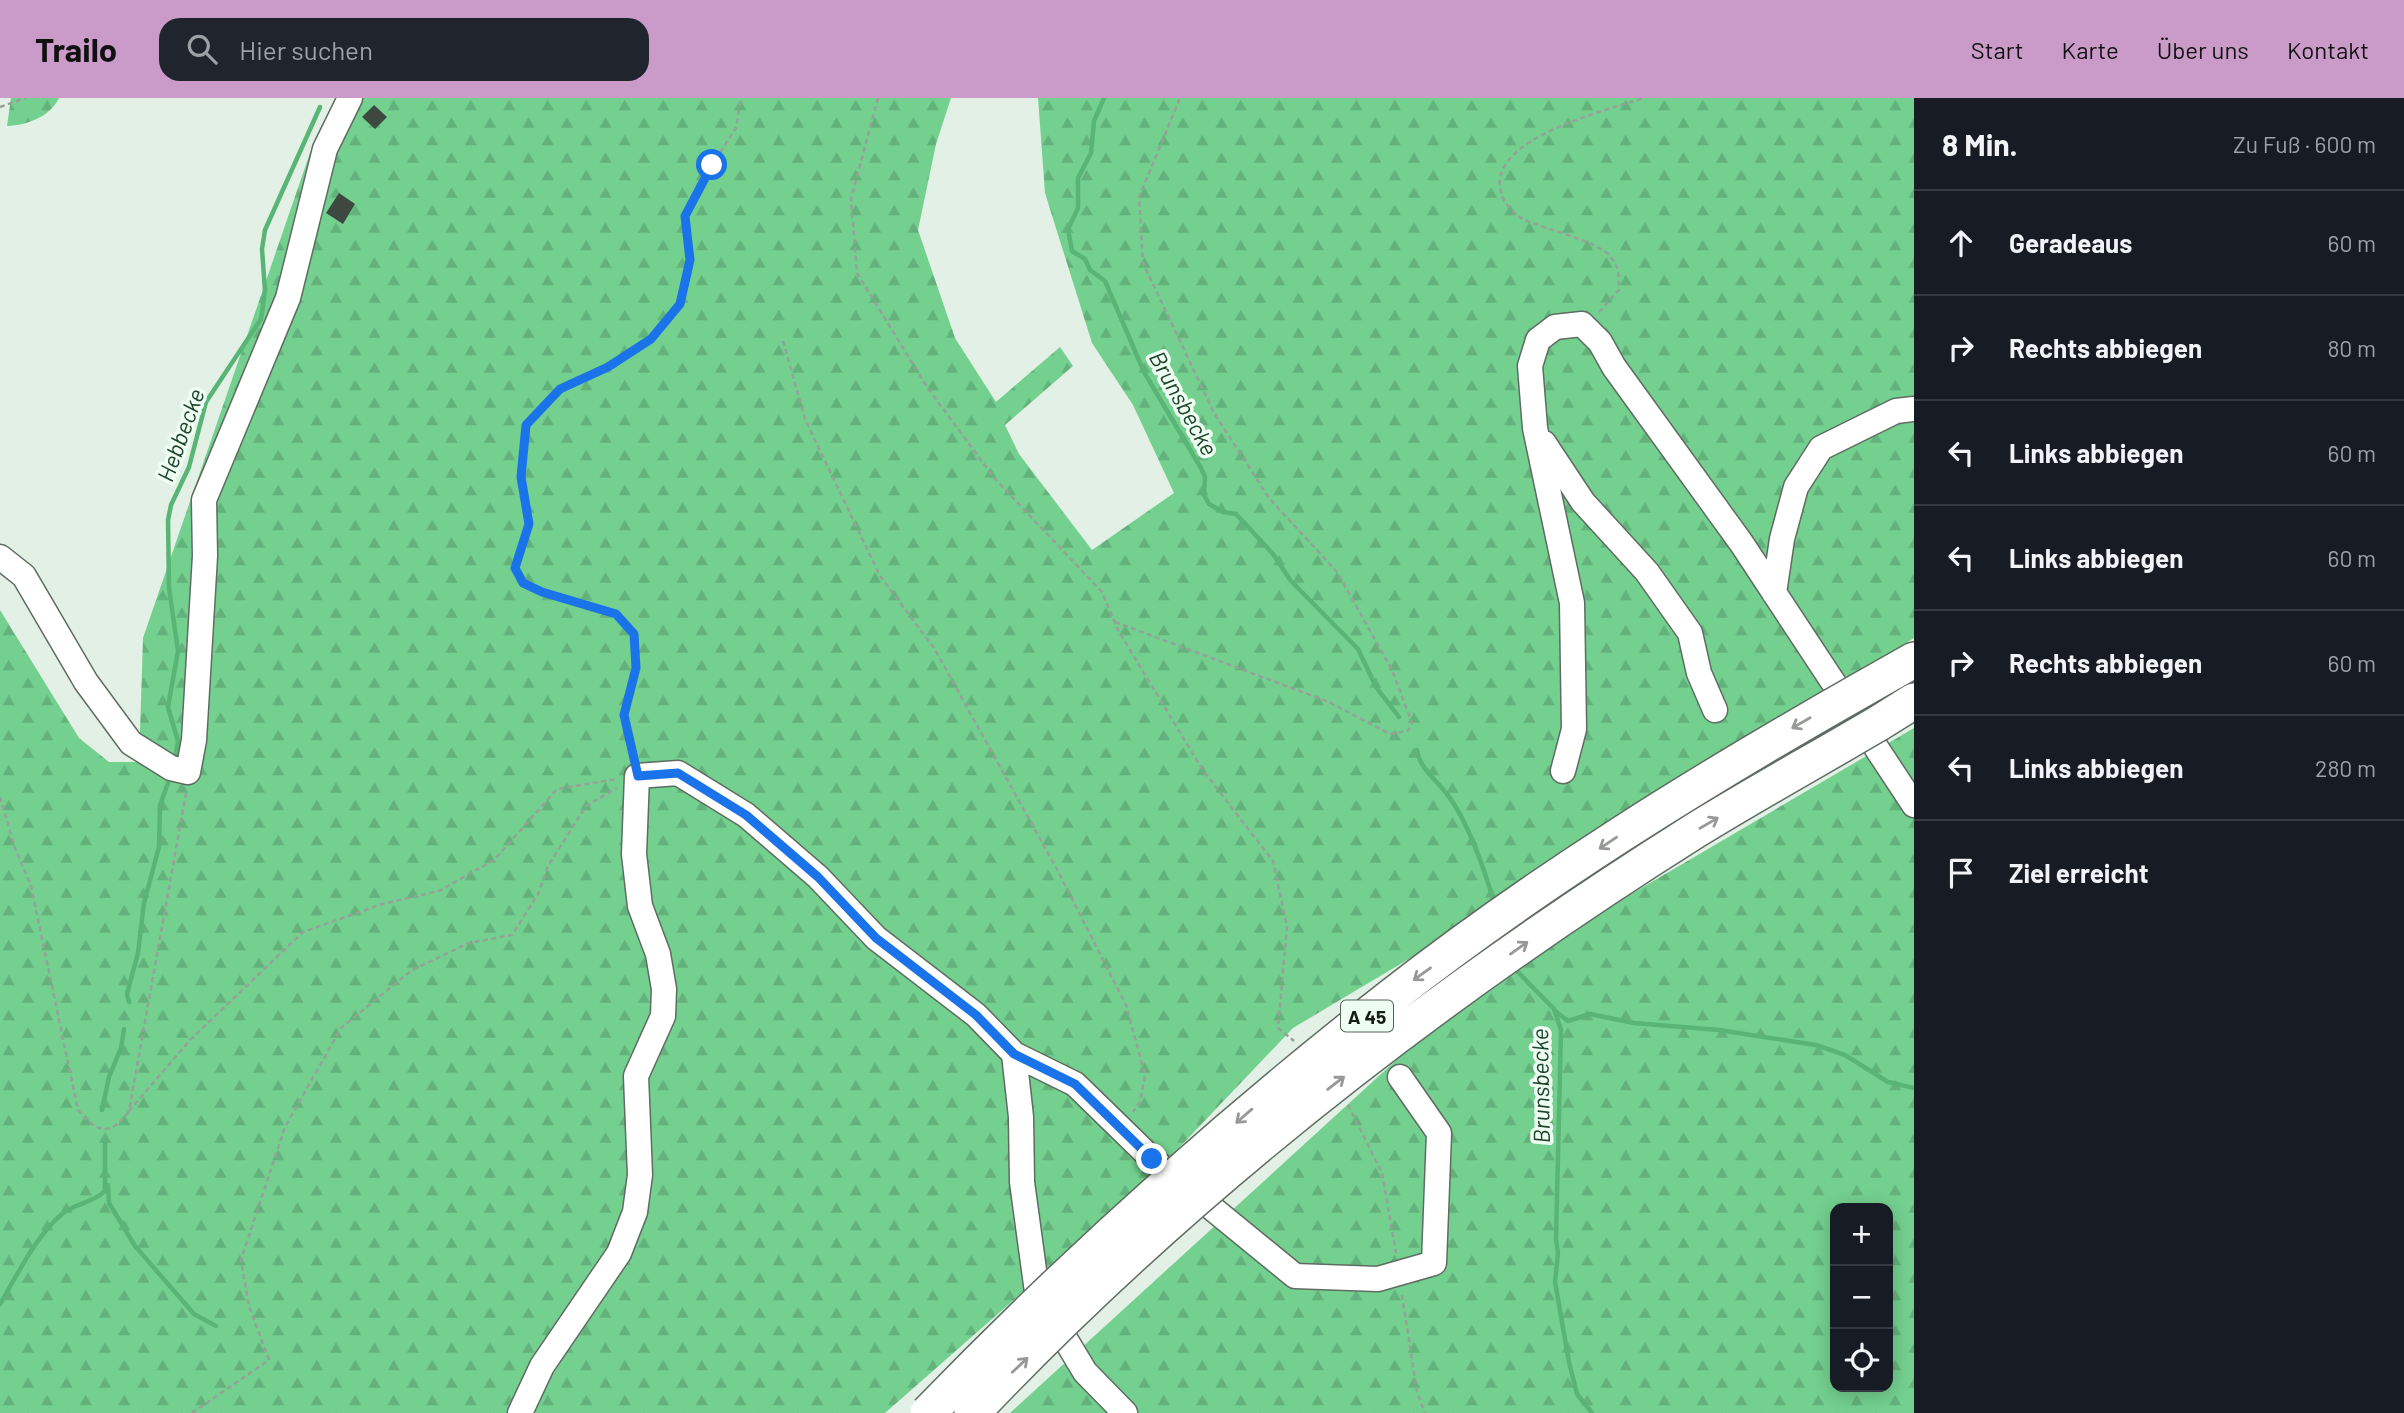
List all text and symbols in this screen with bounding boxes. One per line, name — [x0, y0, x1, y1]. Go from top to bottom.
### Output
search box — [159, 18, 649, 81]
text: Trailo — [35, 29, 117, 69]
icon: search — [183, 30, 221, 68]
text: Hier suchen — [239, 34, 373, 65]
text: Start — [1971, 35, 2024, 64]
text: Karte — [2062, 35, 2119, 64]
text: Über uns — [2157, 35, 2249, 64]
text: Kontakt — [2287, 35, 2369, 64]
text: 8 Min. — [1942, 126, 2018, 162]
text: Zu Fuß · 600 m — [2233, 130, 2376, 158]
route start — [696, 149, 727, 180]
icon: ahead — [1942, 224, 1980, 262]
text: Geradeaus — [2009, 227, 2132, 258]
text: 60 m — [2328, 229, 2376, 257]
icon: right — [1942, 329, 1980, 367]
text: Rechts abbiegen — [2009, 332, 2202, 363]
text: 80 m — [2327, 334, 2376, 362]
water label: Brunsbecke — [1144, 346, 1224, 460]
water label: Hebbecke — [150, 385, 210, 485]
icon: left — [1942, 434, 1980, 472]
text: Links abbiegen — [2009, 437, 2183, 468]
text: 60 m — [2328, 439, 2376, 467]
icon: left — [1942, 539, 1980, 577]
text: Links abbiegen — [2009, 542, 2183, 573]
text: 60 m — [2328, 544, 2376, 572]
icon: right — [1942, 644, 1980, 682]
text: Rechts abbiegen — [2009, 647, 2202, 678]
text: 60 m — [2328, 649, 2376, 677]
one-way arrow — [1792, 716, 1812, 730]
icon: left — [1942, 749, 1980, 787]
text: Links abbiegen — [2009, 752, 2183, 783]
text: 280 m — [2315, 754, 2376, 782]
one-way arrow — [1698, 816, 1718, 830]
one-way arrow — [1599, 836, 1618, 851]
icon: arrive — [1942, 854, 1980, 892]
text: Ziel erreicht — [2009, 857, 2149, 888]
one-way arrow — [1509, 941, 1528, 955]
one-way arrow — [1413, 967, 1432, 981]
road number: A 45 — [1341, 1000, 1393, 1032]
water label: Brunsbecke — [1525, 1028, 1555, 1144]
one-way arrow — [1326, 1076, 1345, 1091]
one-way arrow — [1236, 1108, 1254, 1124]
route end — [1136, 1143, 1167, 1174]
map controls — [1830, 1203, 1893, 1392]
button: + — [1830, 1203, 1893, 1266]
button: − — [1830, 1266, 1893, 1329]
button: locate — [1830, 1329, 1893, 1392]
one-way arrow — [1011, 1356, 1028, 1373]

